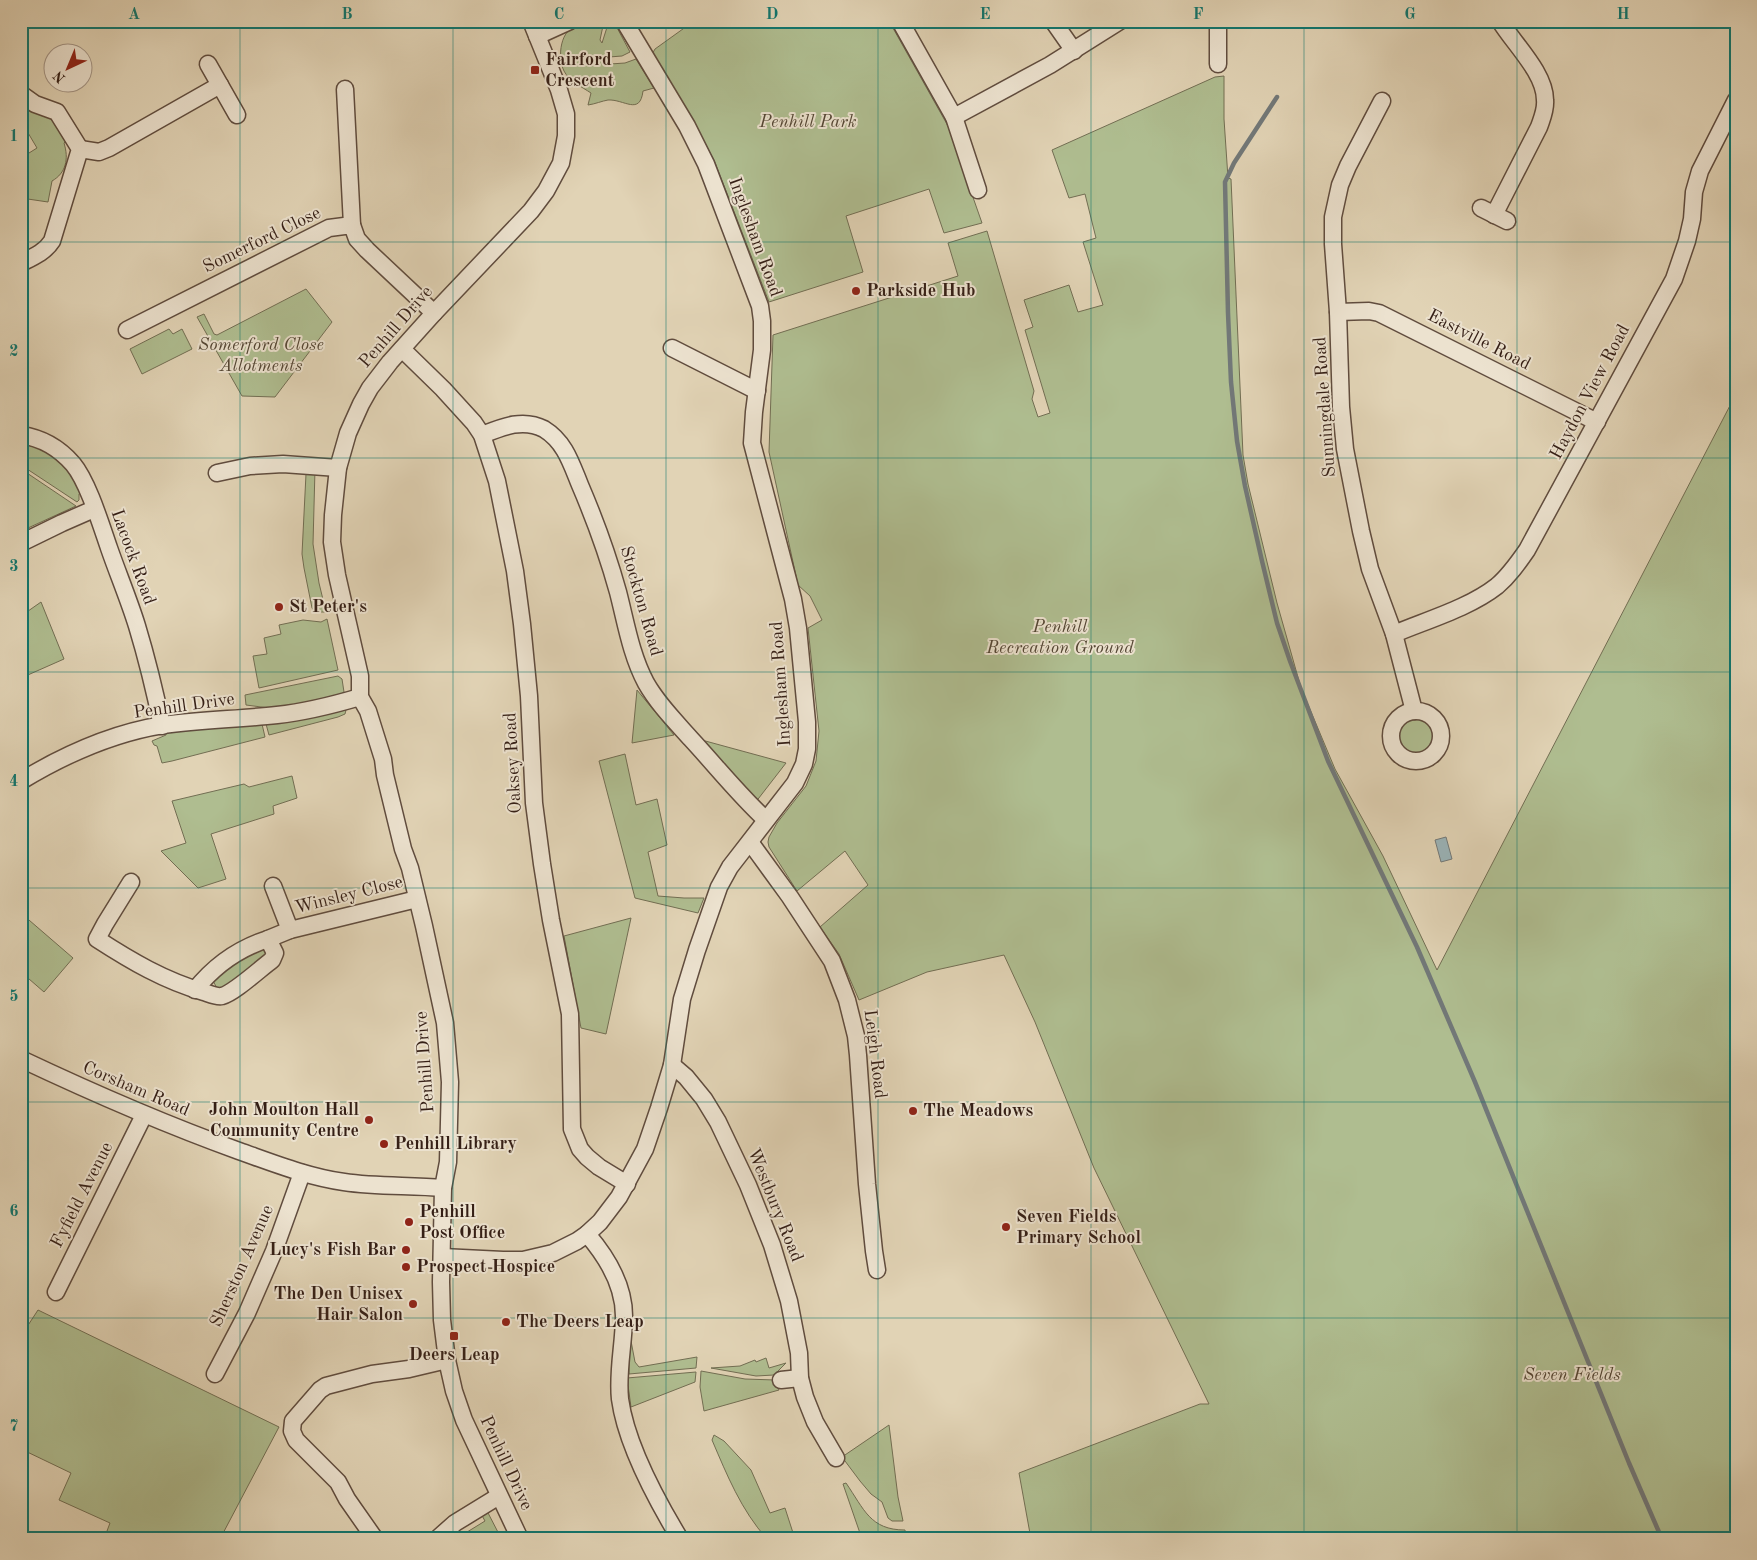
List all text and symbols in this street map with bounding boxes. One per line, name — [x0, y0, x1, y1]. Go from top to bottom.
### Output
text: A — [128, 7, 140, 23]
text: B — [341, 7, 353, 23]
text: C — [554, 7, 564, 23]
text: D — [766, 7, 778, 23]
text: E — [979, 7, 991, 23]
text: F — [1193, 7, 1204, 23]
text: G — [1404, 7, 1416, 23]
text: H — [1616, 7, 1630, 23]
north arrow — [42, 42, 92, 92]
place label: Fairford Crescent — [545, 51, 615, 90]
marker: Fairford Crescent — [529, 64, 541, 76]
text: N — [51, 68, 68, 85]
park label: Penhill Park — [758, 113, 857, 131]
text: 1 — [9, 129, 19, 145]
street label: Inglesham Road — [725, 175, 785, 299]
street label: Somerford Close — [200, 204, 324, 276]
place label: Parkside Hub — [866, 282, 975, 300]
street label: Penhill Drive — [356, 283, 436, 371]
marker: Parkside Hub — [850, 285, 862, 297]
street label: Eastville Road — [1425, 306, 1533, 374]
street label: Haydon View Road — [1547, 322, 1633, 462]
park label: Somerford Close Allotments — [198, 336, 324, 375]
street label: Sunningdale Road — [1311, 336, 1339, 478]
text: 2 — [9, 344, 19, 360]
street label: Lacock Road — [107, 507, 159, 607]
street label: Stockton Road — [617, 544, 665, 658]
text: 3 — [9, 559, 19, 575]
place label: St Peter's — [289, 598, 367, 616]
marker: St Peter's — [273, 601, 285, 613]
park label: Penhill Recreation Ground — [985, 618, 1134, 657]
street label: Inglesham Road — [768, 621, 794, 747]
street label: Penhill Drive — [132, 690, 236, 722]
street label: Oaksey Road — [501, 712, 525, 814]
text: 4 — [9, 774, 19, 790]
street label: Winsley Close — [293, 873, 405, 917]
text: 5 — [9, 989, 19, 1005]
street label: Leigh Road — [861, 1008, 889, 1100]
street label: Penhill Drive — [412, 1011, 438, 1113]
street label: Corsham Road — [80, 1058, 192, 1120]
place label: John Moulton Hall Community Centre — [209, 1101, 359, 1140]
place label: The Meadows — [923, 1102, 1034, 1120]
marker: The Meadows — [907, 1105, 919, 1117]
marker: John Moulton Hall Community Centre — [363, 1114, 375, 1126]
place label: Penhill Library — [394, 1135, 517, 1153]
marker: Penhill Library — [378, 1138, 390, 1150]
street label: Fyfield Avenue — [48, 1139, 116, 1251]
street label: Westbury Road — [744, 1146, 806, 1264]
street label: Sherston Avenue — [207, 1202, 277, 1330]
place label: Penhill Post Office — [419, 1203, 505, 1242]
text: 6 — [9, 1204, 19, 1220]
place label: Seven Fields Primary School — [1016, 1208, 1141, 1247]
marker: Penhill Post Office — [403, 1216, 415, 1228]
marker: Seven Fields Primary School — [1000, 1221, 1012, 1233]
place label: Lucy's Fish Bar — [269, 1241, 396, 1259]
marker: Lucy's Fish Bar — [400, 1244, 412, 1256]
place label: Prospect Hospice — [416, 1258, 555, 1276]
marker: Prospect Hospice — [400, 1261, 412, 1273]
place label: The Den Unisex Hair Salon — [274, 1285, 403, 1324]
marker: The Den Unisex Hair Salon — [407, 1298, 419, 1310]
place label: The Deers Leap — [516, 1313, 644, 1331]
marker: The Deers Leap — [500, 1316, 512, 1328]
marker: Deers Leap — [448, 1330, 460, 1342]
place label: Deers Leap — [408, 1346, 500, 1364]
park label: Seven Fields — [1523, 1366, 1621, 1384]
street label: Penhill Drive — [476, 1413, 536, 1513]
text: 7 — [9, 1419, 19, 1435]

